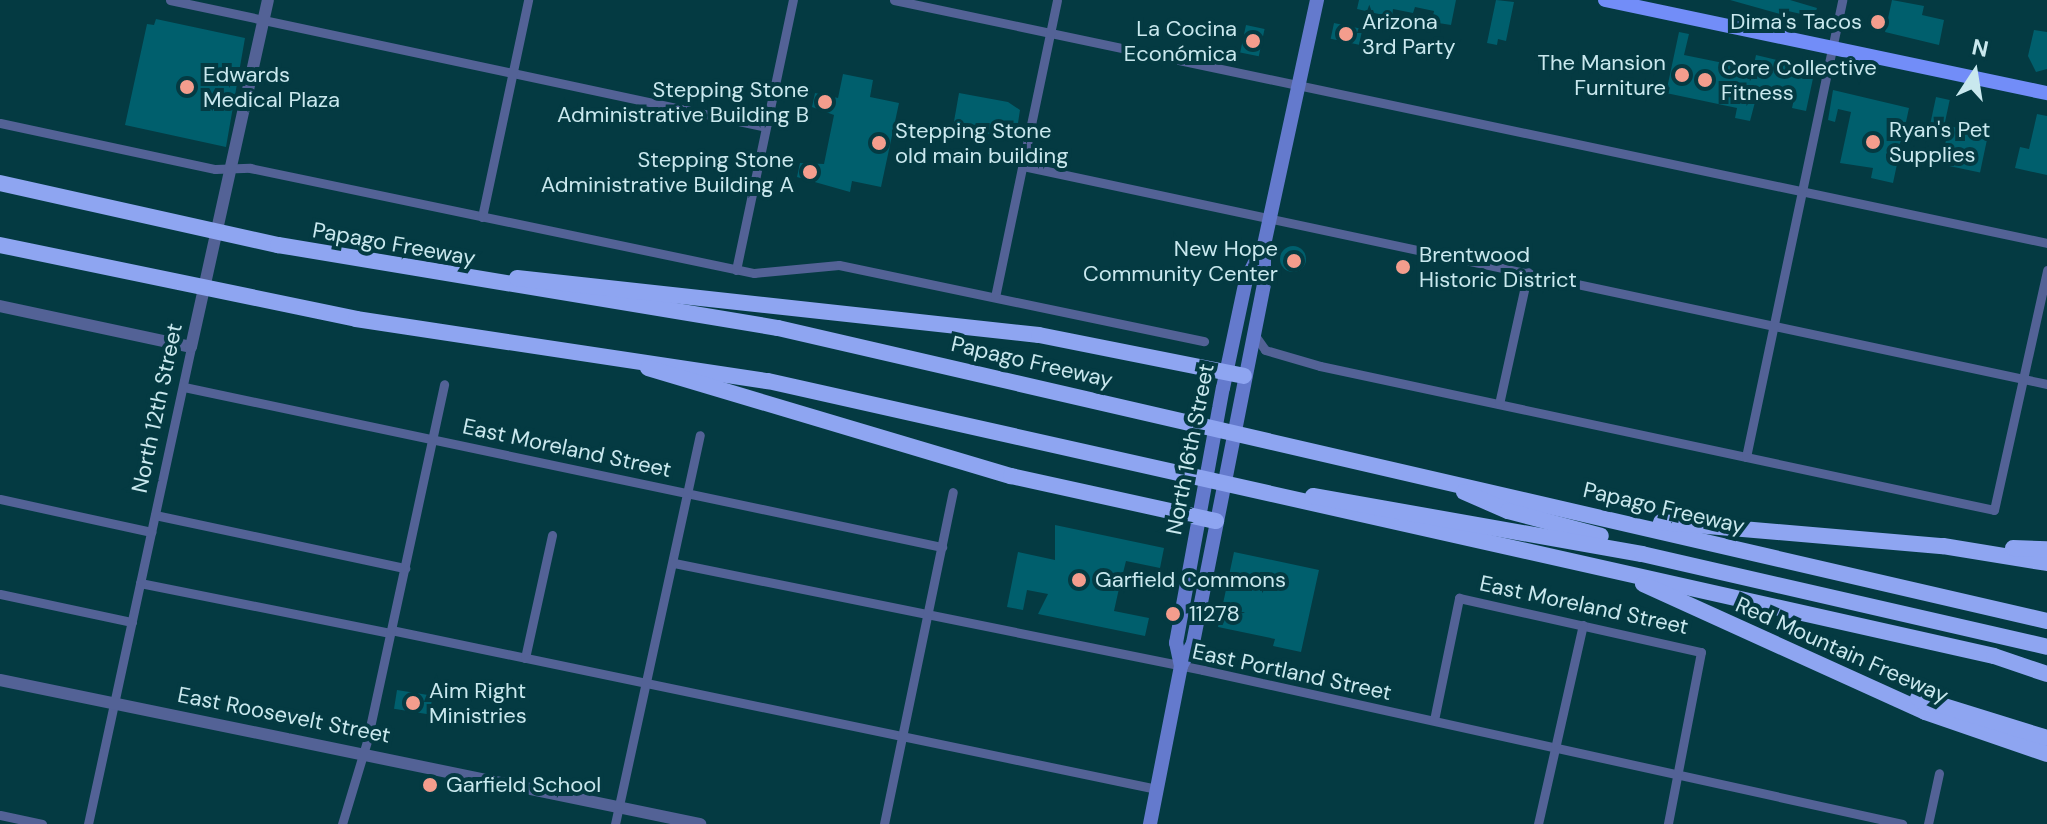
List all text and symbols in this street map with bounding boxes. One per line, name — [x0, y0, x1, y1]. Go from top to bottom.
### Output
place label: Arizona 3rd Party — [1362, 8, 1456, 60]
place label: Dima's Tacos — [1730, 9, 1862, 35]
marker: Dima's Tacos — [1869, 13, 1887, 31]
place label: La Cocina Económica — [1124, 15, 1237, 66]
marker: Arizona 3rd Party — [1337, 25, 1355, 43]
marker: La Cocina Económica — [1244, 32, 1262, 50]
north arrow — [1935, 32, 2015, 112]
text: N — [1969, 32, 1991, 64]
place label: The Mansion Furniture — [1538, 49, 1666, 100]
place label: Core Collective Fitness — [1721, 54, 1877, 106]
place label: Edwards Medical Plaza — [203, 61, 340, 112]
marker: The Mansion Furniture — [1673, 66, 1691, 84]
marker: Core Collective Fitness — [1696, 71, 1714, 89]
place label: Stepping Stone Administrative Building B — [557, 76, 809, 128]
marker: Edwards Medical Plaza — [178, 78, 196, 96]
marker: Stepping Stone Administrative Building B — [816, 93, 834, 111]
place label: Ryan's Pet Supplies — [1889, 116, 1990, 168]
place label: Stepping Stone old main building — [895, 117, 1068, 168]
marker: Ryan's Pet Supplies — [1864, 133, 1882, 151]
marker: Stepping Stone old main building — [870, 134, 888, 152]
place label: Stepping Stone Administrative Building A — [541, 146, 794, 198]
marker: Stepping Stone Administrative Building A — [801, 163, 819, 181]
street label: Papago Freeway — [310, 217, 478, 271]
place label: New Hope Community Center — [1083, 235, 1278, 286]
place label: Brentwood Historic District — [1419, 241, 1577, 292]
marker: New Hope Community Center — [1285, 252, 1303, 270]
marker: Brentwood Historic District — [1394, 258, 1412, 276]
street label: North 12th Street — [126, 321, 188, 495]
street label: Papago Freeway — [949, 331, 1115, 393]
street label: North 16th Street — [1160, 361, 1220, 537]
street label: East Moreland Street — [460, 413, 674, 483]
street label: Papago Freeway — [1581, 477, 1747, 539]
place label: Garfield Commons — [1095, 567, 1286, 593]
street label: East Moreland Street — [1477, 570, 1691, 640]
marker: Garfield Commons — [1070, 571, 1088, 589]
street label: Red Mountain Freeway — [1732, 591, 1952, 709]
place label: 11278 — [1189, 601, 1240, 627]
marker: 11278 — [1164, 605, 1182, 623]
street label: East Portland Street — [1190, 638, 1394, 706]
place label: Aim Right Ministries — [429, 677, 527, 728]
street label: East Roosevelt Street — [175, 681, 393, 749]
marker: Aim Right Ministries — [404, 694, 422, 712]
place label: Garfield School — [446, 772, 601, 798]
marker: Garfield School — [421, 776, 439, 794]

